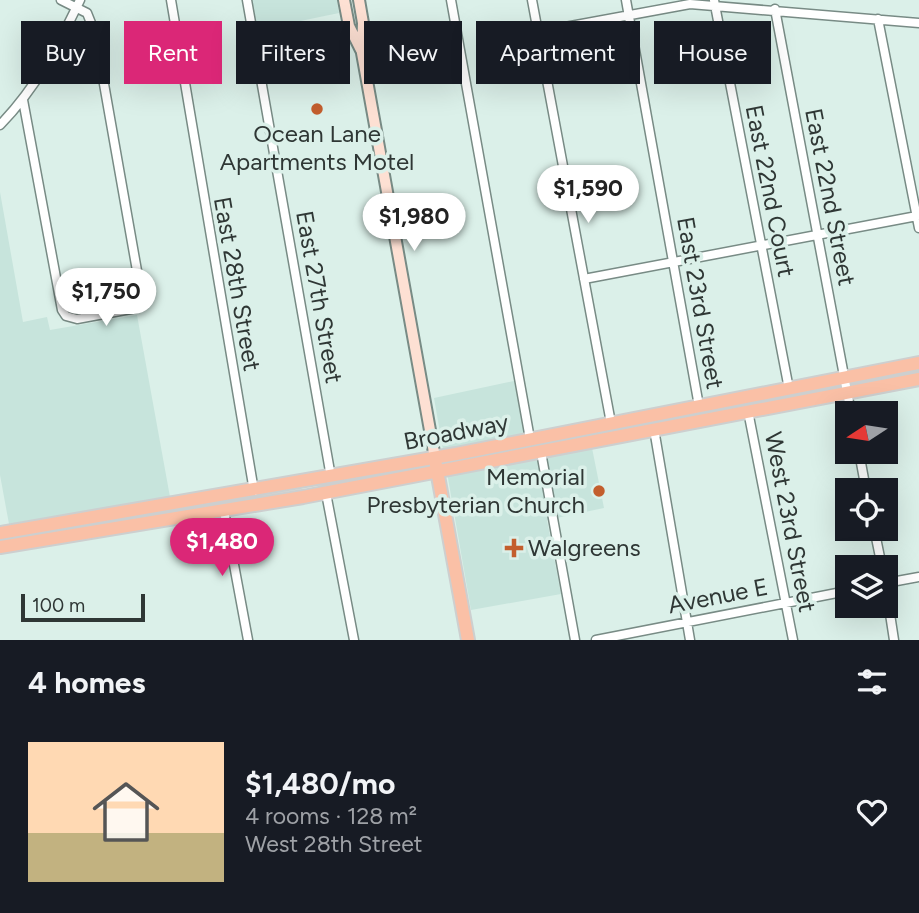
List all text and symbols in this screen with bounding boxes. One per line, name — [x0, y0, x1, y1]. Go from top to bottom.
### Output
chip: Buy — [21, 21, 110, 84]
chip: Rent — [124, 21, 222, 84]
chip: Filters — [236, 21, 350, 84]
chip: New — [364, 21, 462, 84]
chip: Apartment — [476, 21, 640, 84]
chip: House — [654, 21, 771, 84]
marker: Ocean Lane Apartments Motel — [309, 101, 325, 117]
street label: East 22nd Court — [740, 102, 801, 279]
street label: East 22nd Street — [799, 106, 862, 288]
place label: Ocean Lane Apartments Motel — [220, 119, 414, 176]
pin: $1,590 — [531, 166, 645, 225]
text: $1,590 — [553, 174, 623, 202]
pin: $1,980 — [357, 194, 471, 253]
street label: East 28th Street — [208, 195, 267, 373]
text: $1,980 — [379, 202, 449, 230]
street label: East 27th Street — [290, 208, 349, 385]
street label: East 23rd Street — [671, 215, 730, 391]
pin: $1,750 — [49, 268, 163, 328]
text: $1,750 — [71, 277, 141, 305]
north arrow — [835, 401, 898, 464]
map controls — [835, 401, 898, 618]
street label: Broadway — [401, 407, 511, 456]
street label: West 23rd Street — [759, 429, 822, 615]
place label: Memorial Presbyterian Church — [367, 462, 585, 519]
button: locate — [835, 478, 898, 541]
marker: Memorial Presbyterian Church — [591, 483, 607, 499]
pin: $1,480 — [165, 518, 279, 578]
text: $1,480 — [186, 527, 258, 555]
place label: Walgreens — [528, 533, 641, 562]
marker: Walgreens — [506, 540, 522, 556]
button: layers — [835, 555, 898, 618]
street label: Avenue E — [665, 572, 770, 619]
scale bar — [21, 591, 145, 623]
text: 100 m — [32, 594, 85, 617]
icon: filters — [853, 663, 891, 701]
text: 4 homes — [28, 664, 145, 701]
text: $1,480/mo — [245, 765, 395, 802]
icon: home — [84, 770, 168, 854]
icon: heart — [853, 793, 891, 831]
text: 4 rooms · 128 m² — [245, 802, 417, 830]
text: West 28th Street — [245, 830, 422, 858]

